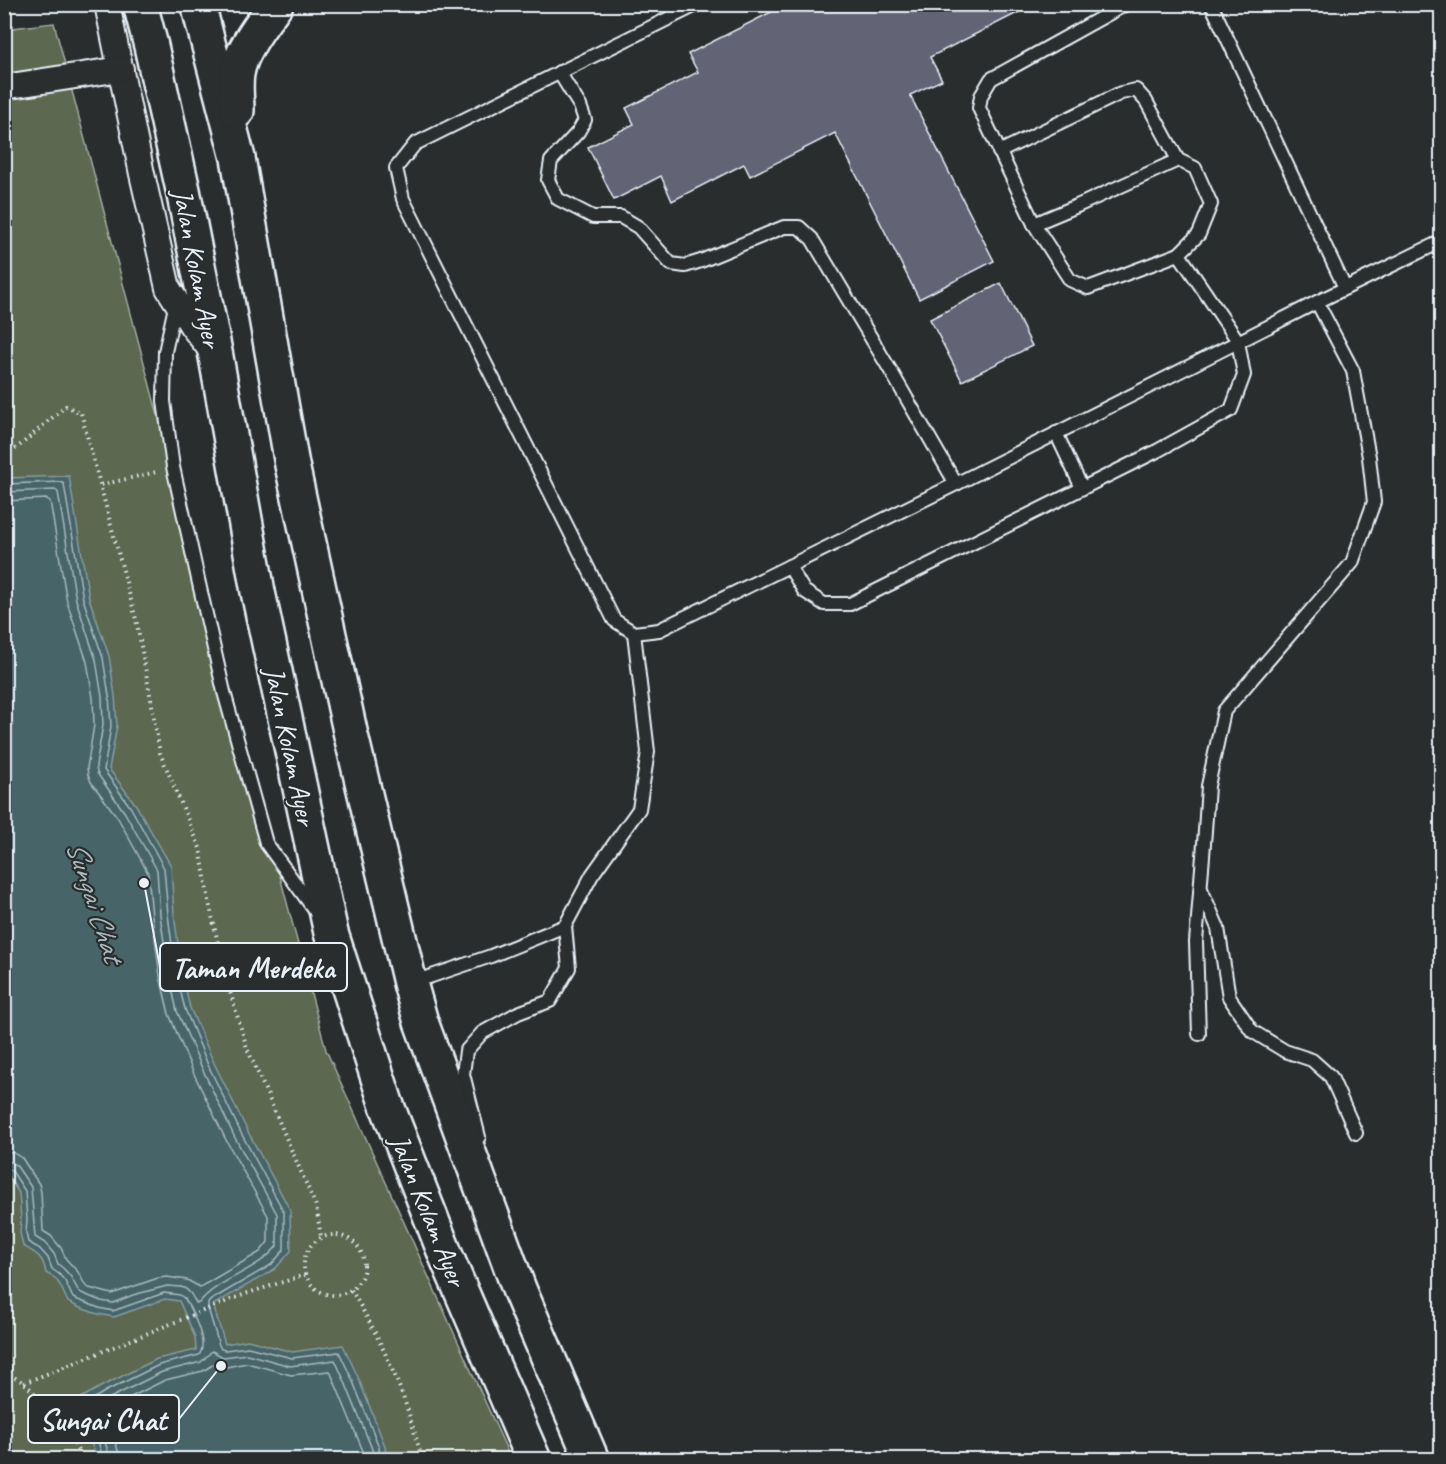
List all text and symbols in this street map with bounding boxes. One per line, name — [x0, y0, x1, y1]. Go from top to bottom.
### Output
street label: Jalan Kolam Ayer — [165, 184, 230, 352]
street label: Jalan Kolam Ayer — [256, 662, 325, 830]
water label: Sungai Chat — [58, 836, 134, 972]
callout: Taman Merdeka — [160, 943, 347, 991]
text: Taman Merdeka — [171, 949, 337, 987]
street label: Jalan Kolam Ayer — [381, 1127, 476, 1293]
callout: Sungai Chat — [28, 1395, 179, 1443]
text: Sungai Chat — [40, 1401, 170, 1439]

